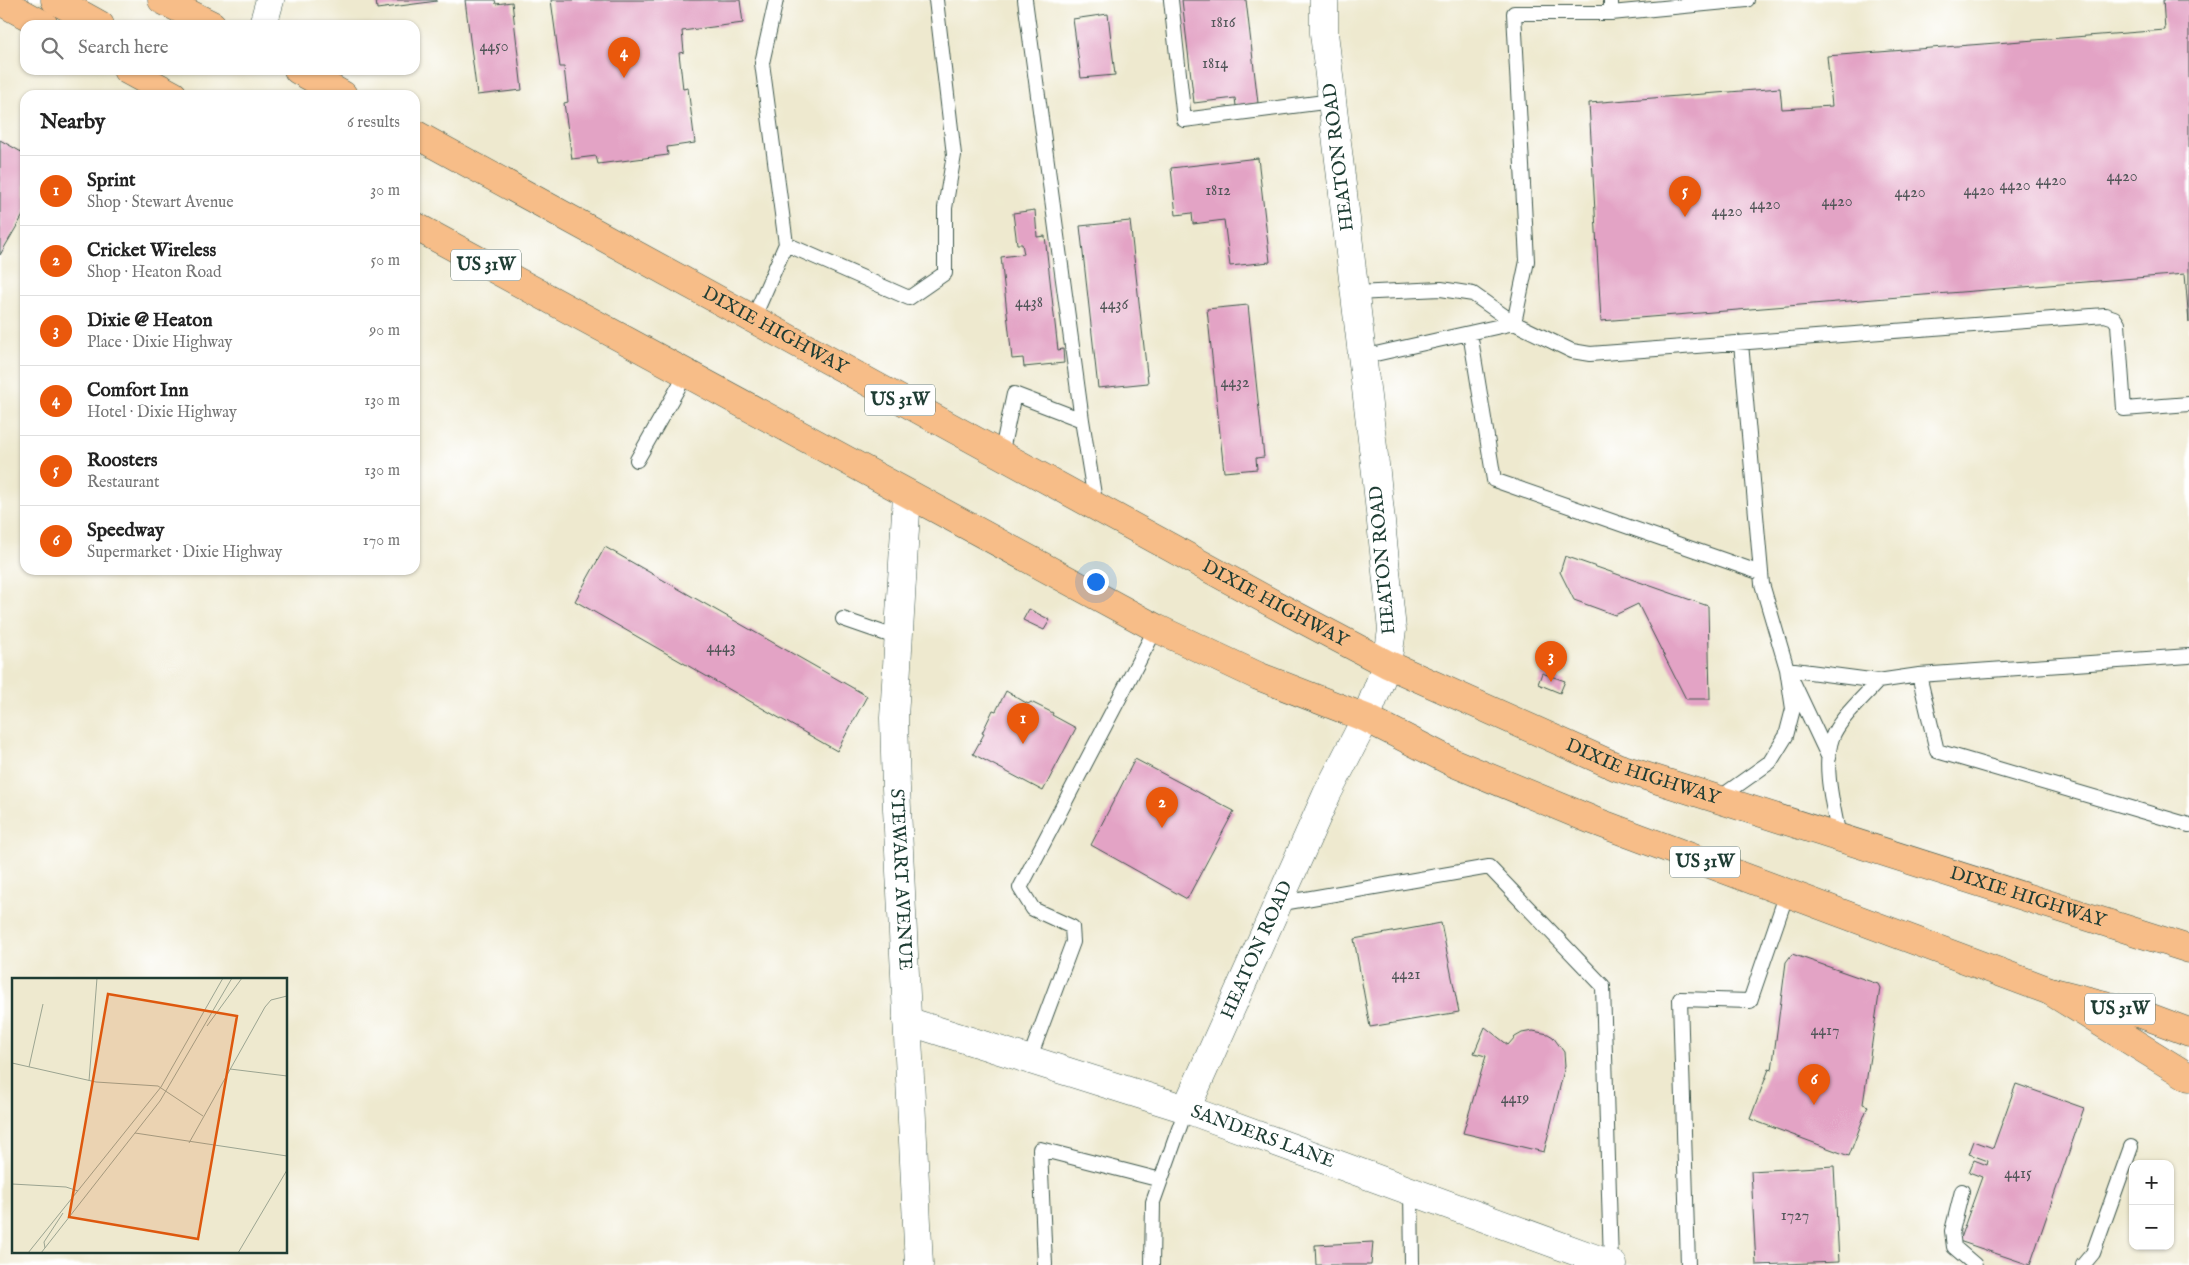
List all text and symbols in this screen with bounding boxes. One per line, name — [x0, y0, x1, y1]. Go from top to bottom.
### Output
house number: 1816 — [1211, 13, 1236, 33]
search box — [20, 20, 420, 75]
icon: search — [38, 34, 66, 62]
text: Search here — [78, 36, 169, 60]
house number: 4450 — [479, 37, 509, 57]
pin: 4 — [608, 37, 640, 78]
house number: 1814 — [1202, 54, 1228, 74]
street label: HEATON ROAD — [1318, 81, 1360, 233]
text: Nearby — [40, 109, 105, 136]
text: 6 results — [347, 113, 400, 133]
house number: 4420 — [2106, 167, 2138, 187]
text: Sprint — [87, 169, 136, 193]
house number: 4420 — [2035, 171, 2067, 191]
pin: 5 — [1669, 176, 1701, 217]
house number: 4420 — [1999, 176, 2031, 196]
text: 1 — [53, 181, 59, 201]
text: 30 m — [370, 181, 400, 201]
house number: 1812 — [1205, 181, 1231, 201]
house number: 4420 — [1963, 181, 1995, 201]
house number: 4420 — [1894, 183, 1926, 203]
house number: 4420 — [1821, 192, 1853, 212]
text: Shop · Stewart Avenue — [87, 193, 234, 213]
house number: 4420 — [1749, 195, 1781, 215]
house number: 4420 — [1711, 202, 1743, 222]
text: Cricket Wireless — [87, 239, 216, 263]
road number: US 31W — [451, 250, 521, 280]
text: 2 — [52, 251, 60, 271]
text: 50 m — [371, 251, 400, 271]
text: Shop · Heaton Road — [87, 263, 221, 283]
street label: DIXIE HIGHWAY — [698, 281, 853, 381]
house number: 4438 — [1015, 293, 1043, 313]
house number: 4436 — [1100, 295, 1128, 315]
text: Dixie @ Heaton — [87, 309, 213, 333]
text: 3 — [53, 321, 59, 341]
text: 90 m — [369, 321, 400, 341]
text: Place · Dixie Highway — [87, 333, 232, 353]
house number: 4432 — [1220, 373, 1250, 393]
text: Comfort Inn — [87, 379, 189, 403]
road number: US 31W — [865, 384, 935, 416]
text: 4 — [52, 391, 60, 411]
text: 130 m — [364, 391, 400, 411]
text: Hotel · Dixie Highway — [87, 403, 237, 423]
text: Roosters — [87, 449, 157, 473]
text: 5 — [53, 461, 59, 481]
text: 130 m — [364, 461, 400, 481]
text: Restaurant — [87, 473, 160, 493]
street label: HEATON ROAD — [1365, 485, 1401, 635]
text: Speedway — [87, 519, 164, 543]
text: 6 — [53, 531, 59, 551]
text: 170 m — [363, 531, 400, 551]
text: Supermarket · Dixie Highway — [87, 543, 282, 563]
street label: DIXIE HIGHWAY — [1198, 555, 1353, 654]
your location — [1083, 569, 1109, 595]
house number: 4443 — [706, 638, 736, 658]
pin: 3 — [1535, 641, 1567, 682]
pin: 1 — [1007, 703, 1039, 744]
street label: DIXIE HIGHWAY — [1562, 733, 1724, 811]
pin: 2 — [1146, 787, 1178, 828]
street label: STEWART AVENUE — [884, 788, 917, 971]
road number: US 31W — [1670, 846, 1740, 878]
street label: DIXIE HIGHWAY — [1947, 862, 2110, 934]
street label: HEATON ROAD — [1216, 877, 1299, 1023]
house number: 4421 — [1391, 965, 1421, 985]
inset map — [12, 978, 288, 1252]
road number: US 31W — [2085, 994, 2155, 1024]
house number: 4417 — [1810, 1021, 1840, 1041]
pin: 6 — [1798, 1064, 1830, 1105]
house number: 4419 — [1501, 1089, 1529, 1109]
street label: SANDERS LANE — [1187, 1100, 1338, 1174]
map controls — [2129, 1160, 2174, 1250]
button: + — [2129, 1160, 2174, 1205]
house number: 4415 — [2004, 1164, 2032, 1184]
button: − — [2129, 1205, 2174, 1250]
house number: 1727 — [1781, 1206, 1809, 1226]

